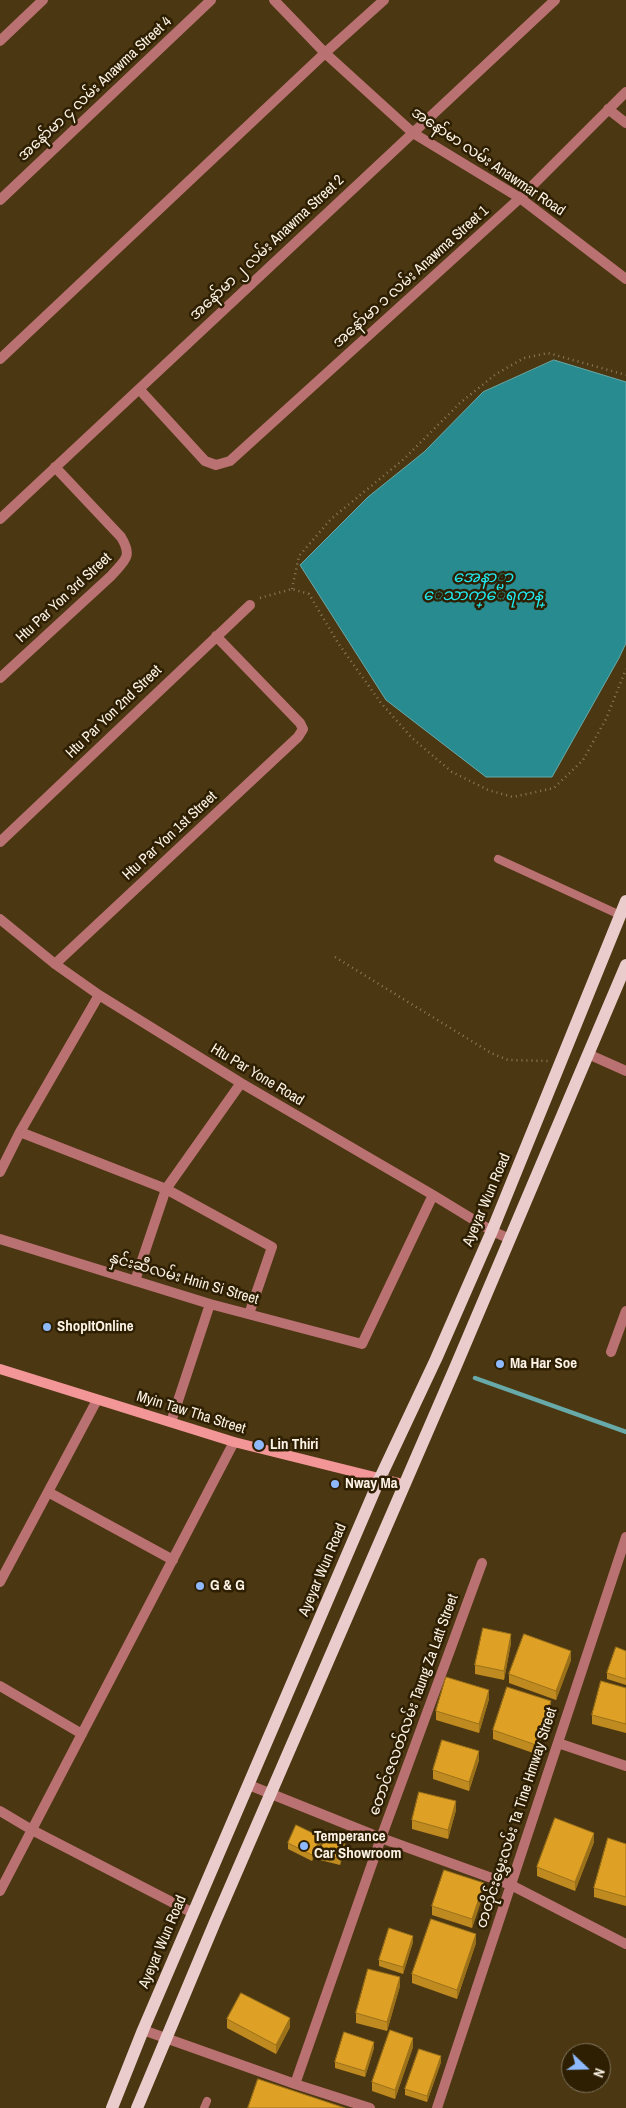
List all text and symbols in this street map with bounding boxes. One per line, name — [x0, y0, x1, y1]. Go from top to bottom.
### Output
street label: အနော်မာ ၄ လမ်း Anawma Street 4 — [14, 13, 176, 165]
street label: အနော်မာ လမ်း Anawmar Road — [408, 104, 568, 220]
street label: အနော်မာ ၂ လမ်း Anawma Street 2 — [186, 172, 348, 324]
street label: အနော်မာ ၁ လမ်း Anawma Street 1 — [329, 202, 493, 352]
street label: Htu Par Yon 3rd Street — [13, 549, 115, 647]
water label: အေနာ္မာ ေသာက္ေရကန္ — [423, 568, 543, 606]
street label: Htu Par Yon 2nd Street — [62, 662, 166, 762]
street label: Htu Par Yon 1st Street — [119, 788, 221, 884]
street label: Htu Par Yone Road — [207, 1040, 307, 1110]
street label: Ayeyar Wun Road — [459, 1151, 515, 1249]
street label: နှင်းဆီလမ်း Hnin Si Street — [107, 1249, 261, 1309]
place label: ShopItOnline — [57, 1318, 134, 1336]
marker: ShopItOnline — [41, 1321, 53, 1333]
place label: Ma Har Soe — [510, 1355, 577, 1373]
marker: Ma Har Soe — [494, 1358, 506, 1370]
street label: Myin Taw Tha Street — [134, 1388, 248, 1438]
place label: Lin Thiri — [270, 1436, 319, 1454]
marker: Lin Thiri — [252, 1438, 266, 1452]
place label: Nway Ma — [345, 1475, 398, 1493]
marker: Nway Ma — [329, 1478, 341, 1490]
street label: Ayeyar Wun Road — [295, 1521, 351, 1619]
place label: G & G — [210, 1577, 245, 1595]
marker: G & G — [194, 1580, 206, 1592]
street label: တောင်ဇလတ်လမ်း Taung Za Latt Street — [366, 1592, 462, 1818]
street label: တတိုင်းမွှေးလမ်း Ta Tine Hmway Street — [473, 1706, 561, 1930]
place label: Temperance Car Showroom — [314, 1828, 401, 1863]
marker: Temperance Car Showroom — [298, 1840, 310, 1852]
street label: Ayeyar Wun Road — [135, 1893, 191, 1991]
north arrow — [561, 2043, 611, 2093]
text: N — [589, 2066, 609, 2080]

